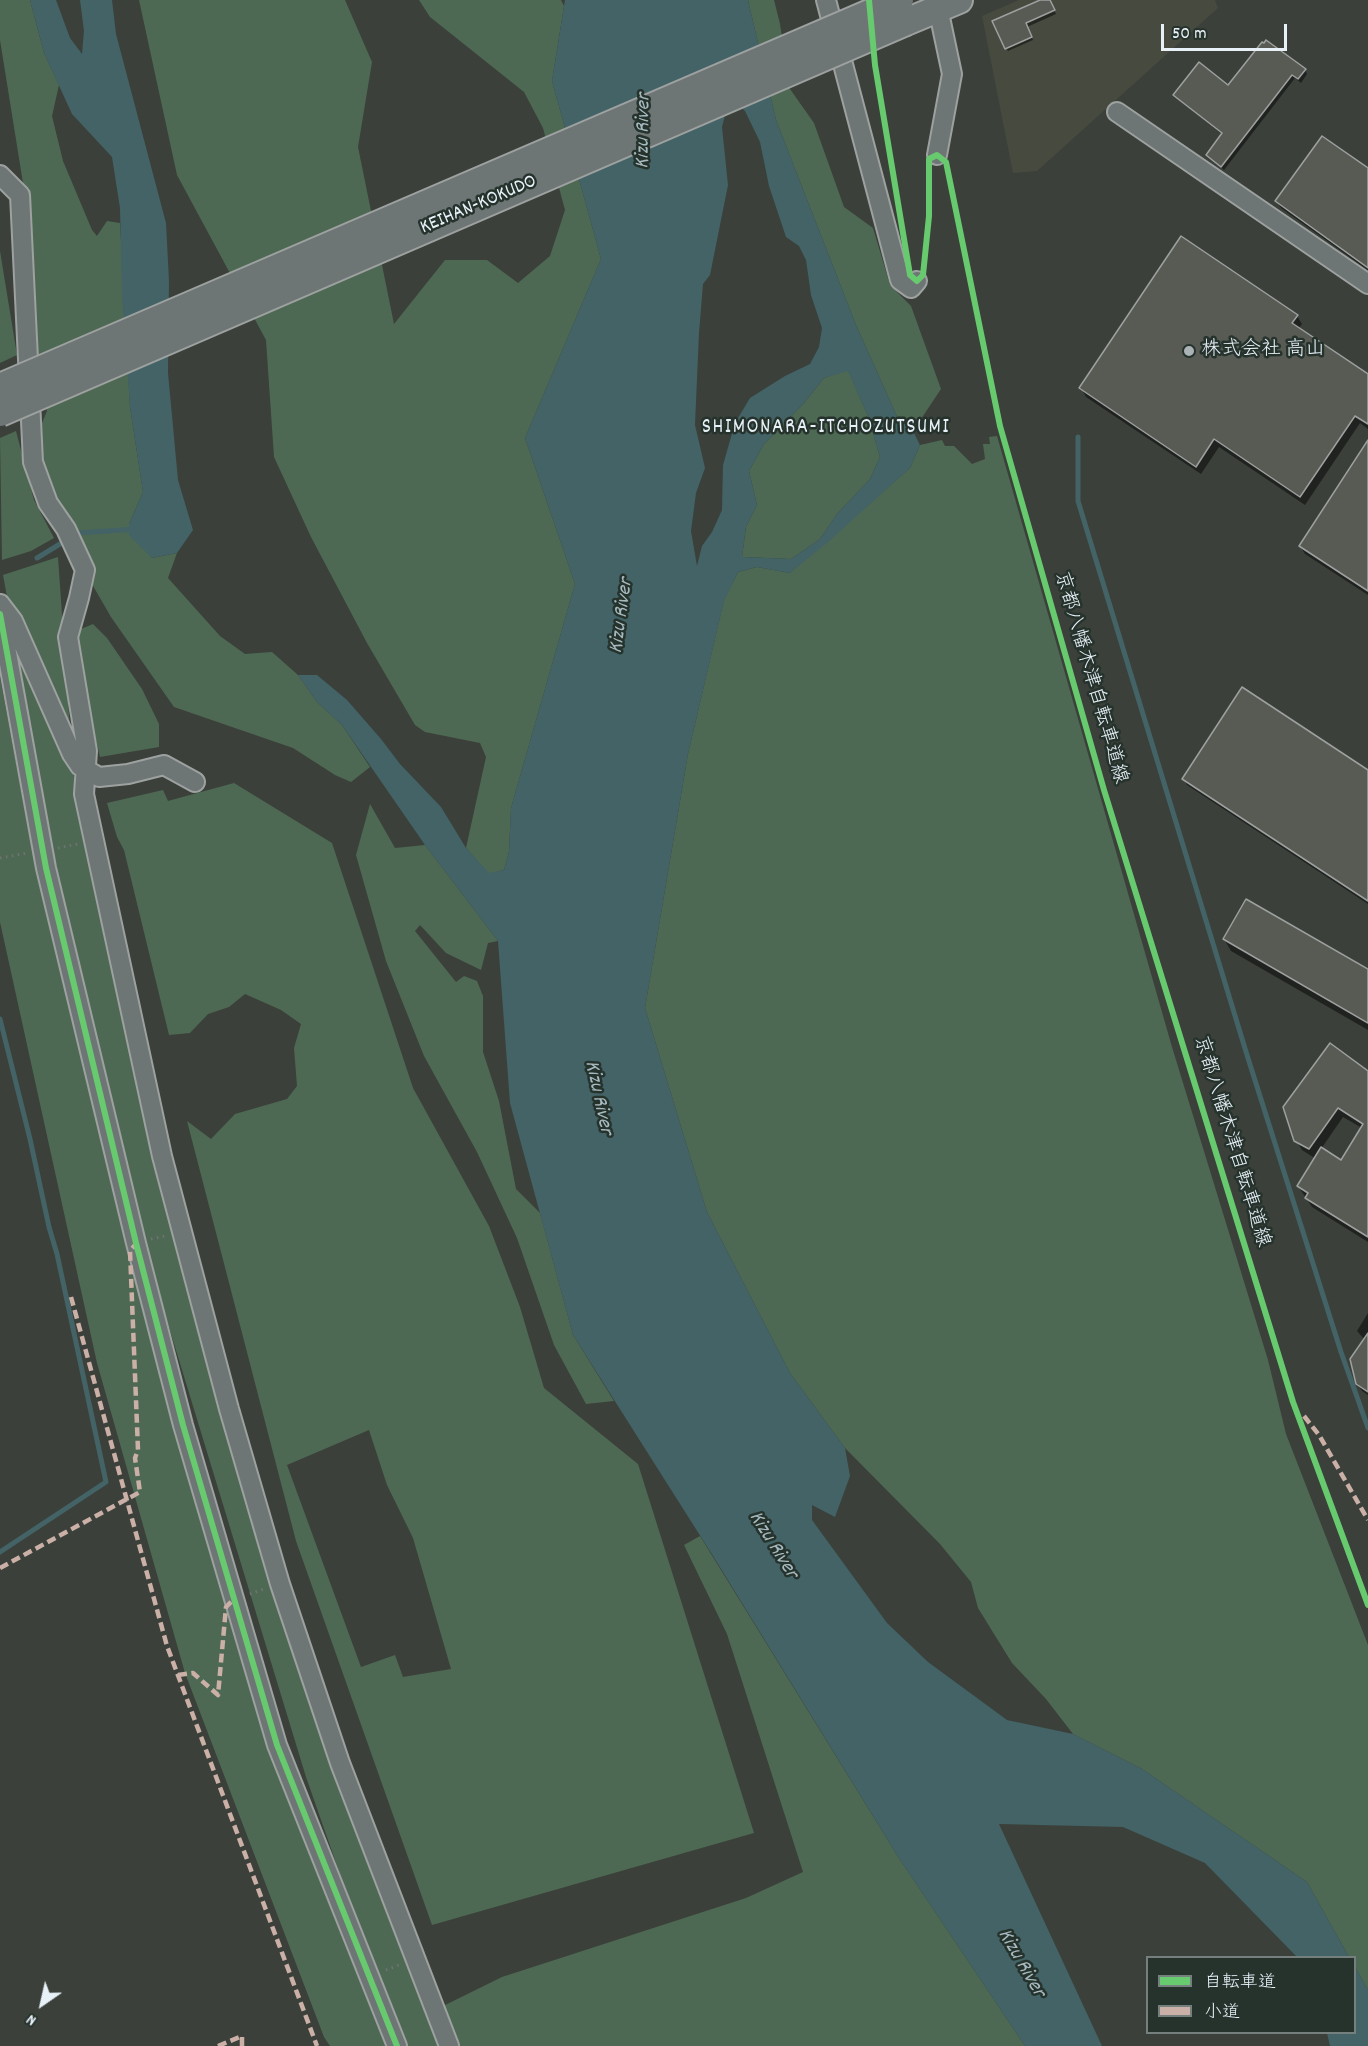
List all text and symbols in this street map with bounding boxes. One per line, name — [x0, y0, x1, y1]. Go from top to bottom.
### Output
scale bar — [1164, 12, 1290, 50]
text: 50 m — [1172, 22, 1207, 47]
water label: Kizu River — [632, 93, 658, 169]
street label: KEIHAN-KOKUDO — [417, 171, 541, 241]
place label: 株式会社 高山 — [1201, 339, 1326, 363]
marker: 株式会社 高山 — [1182, 344, 1196, 358]
district label: SHIMONARA-ITCHOZUTSUMI — [702, 416, 950, 442]
street label: 京都八幡木津自転車道線 — [1047, 569, 1131, 787]
water label: Kizu River — [605, 577, 641, 655]
street label: 京都八幡木津自転車道線 — [1186, 1033, 1274, 1251]
water label: Kizu River — [577, 1059, 617, 1137]
water label: Kizu River — [741, 1507, 803, 1585]
water label: Kizu River — [990, 1925, 1050, 2003]
legend — [1146, 1956, 1356, 2034]
text: 自転車道 — [1204, 1971, 1276, 1996]
north arrow — [12, 1974, 72, 2034]
text: 小道 — [1204, 2001, 1240, 2026]
text: N — [22, 2008, 41, 2031]

